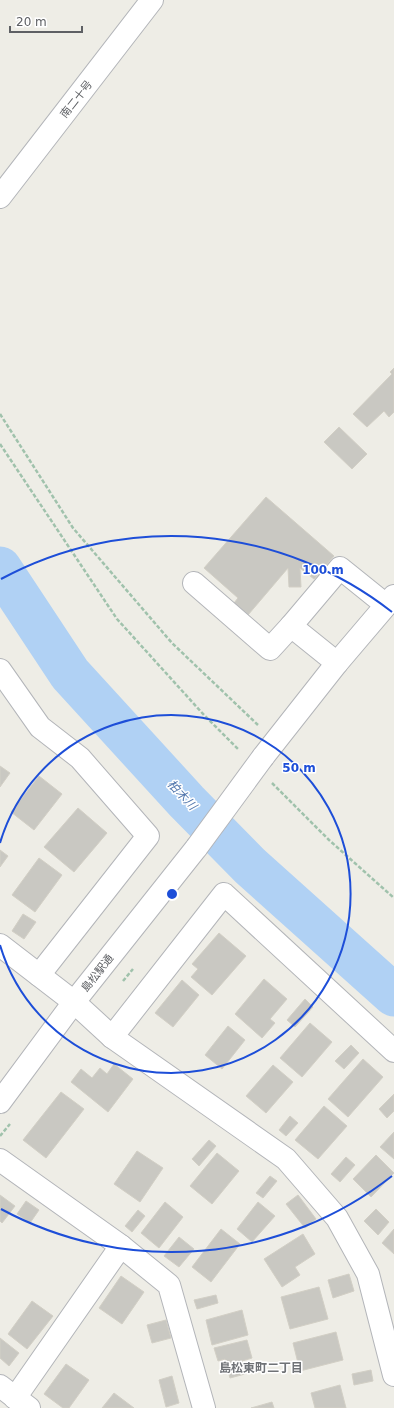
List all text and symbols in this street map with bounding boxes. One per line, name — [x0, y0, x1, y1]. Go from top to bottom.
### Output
scale bar — [10, 8, 82, 34]
text: 20 m — [16, 15, 47, 29]
street label: 南二十号 — [58, 78, 95, 121]
text: 100 m — [302, 563, 344, 577]
text: 50 m — [282, 761, 316, 775]
water label: 柏木川 — [165, 777, 201, 814]
centre of rings — [165, 887, 179, 901]
street label: 島松駅通 — [79, 952, 116, 995]
district label: 島松東町二丁目 — [219, 1361, 303, 1375]

